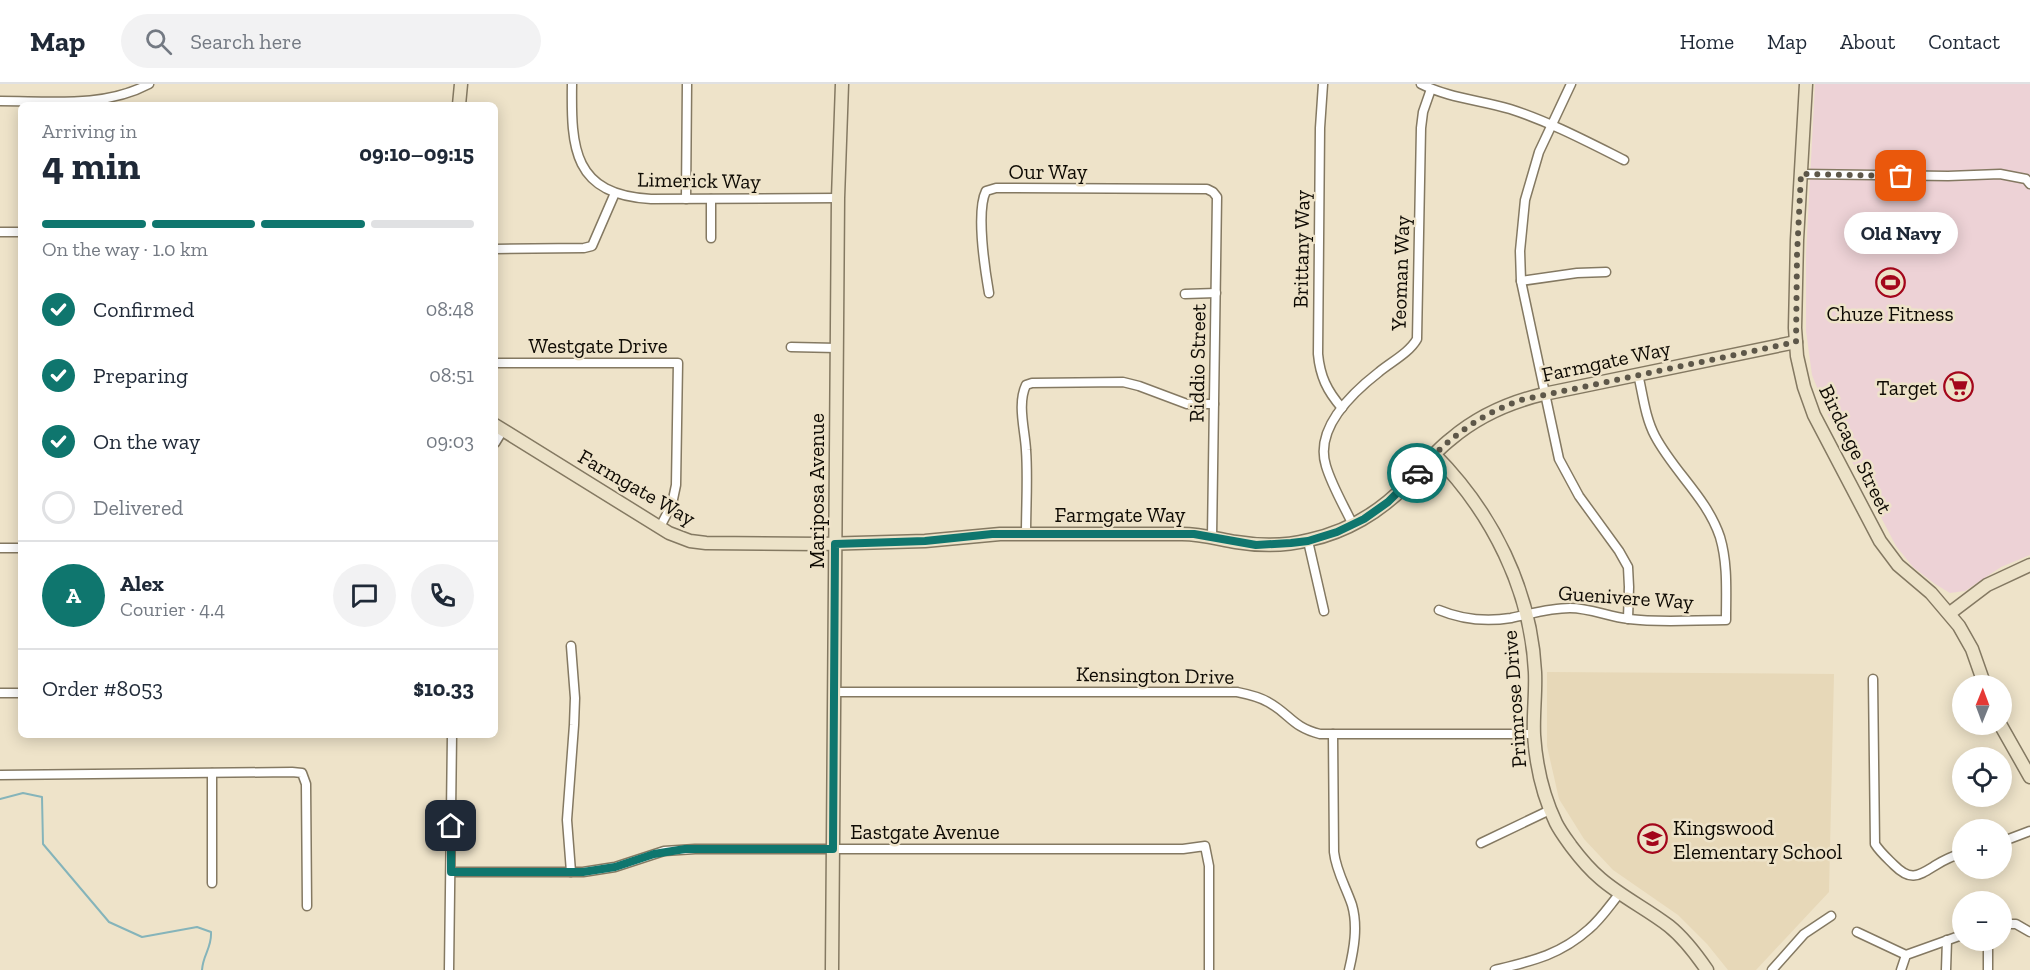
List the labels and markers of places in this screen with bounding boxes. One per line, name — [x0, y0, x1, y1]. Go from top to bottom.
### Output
pin — [1875, 150, 1926, 201]
callout: Old Navy — [1844, 212, 1958, 254]
sports icon: Chuze Fitness — [1874, 266, 1906, 298]
place label: Chuze Fitness — [1826, 301, 1954, 326]
supermarket icon: Target — [1942, 371, 1974, 403]
place label: Target — [1876, 375, 1937, 400]
pin — [425, 800, 476, 851]
place label: Kingswood Elementary School — [1673, 815, 1843, 864]
school or university icon: Kingswood Elementary School — [1636, 823, 1668, 855]

